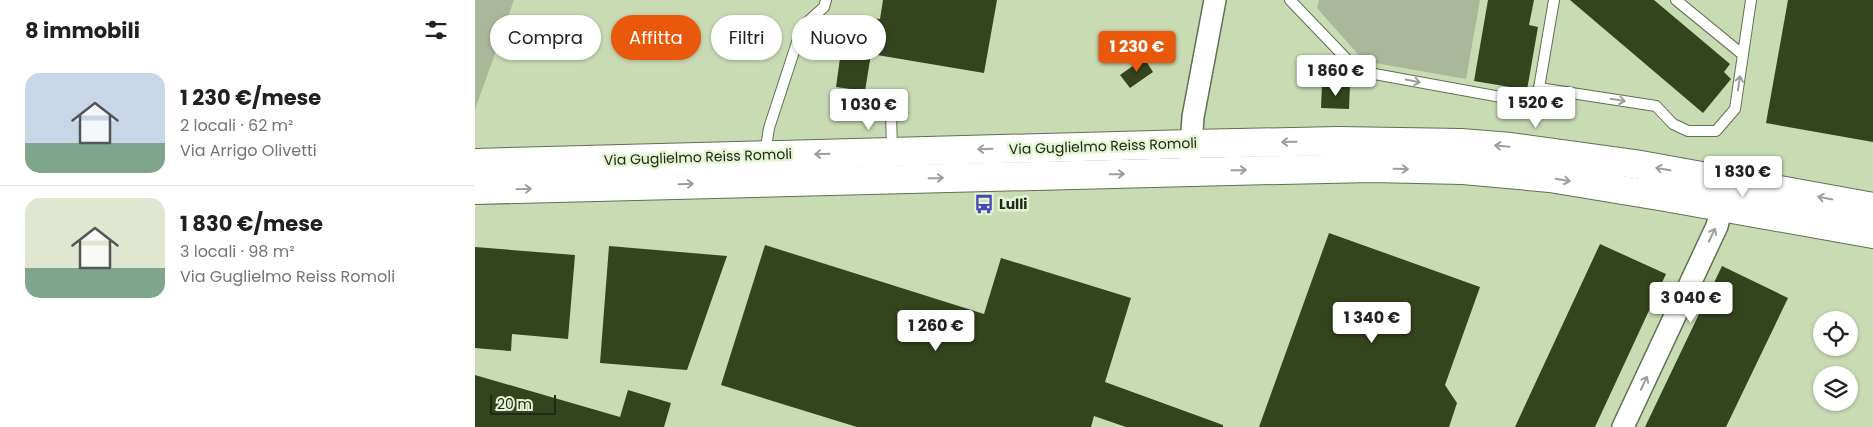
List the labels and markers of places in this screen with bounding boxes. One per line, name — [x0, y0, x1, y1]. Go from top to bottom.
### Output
pin: 1 230 € — [1091, 30, 1183, 73]
pin: 1 860 € — [1290, 54, 1382, 97]
pin: 1 520 € — [1490, 86, 1582, 129]
pin: 1 030 € — [823, 88, 915, 131]
pin: 1 830 € — [1697, 156, 1789, 198]
bus stop icon: Lulli — [973, 193, 995, 215]
place label: Lulli — [999, 194, 1028, 214]
pin: 3 040 € — [1645, 282, 1737, 324]
pin: 1 340 € — [1326, 302, 1418, 344]
pin: 1 260 € — [890, 310, 982, 352]

